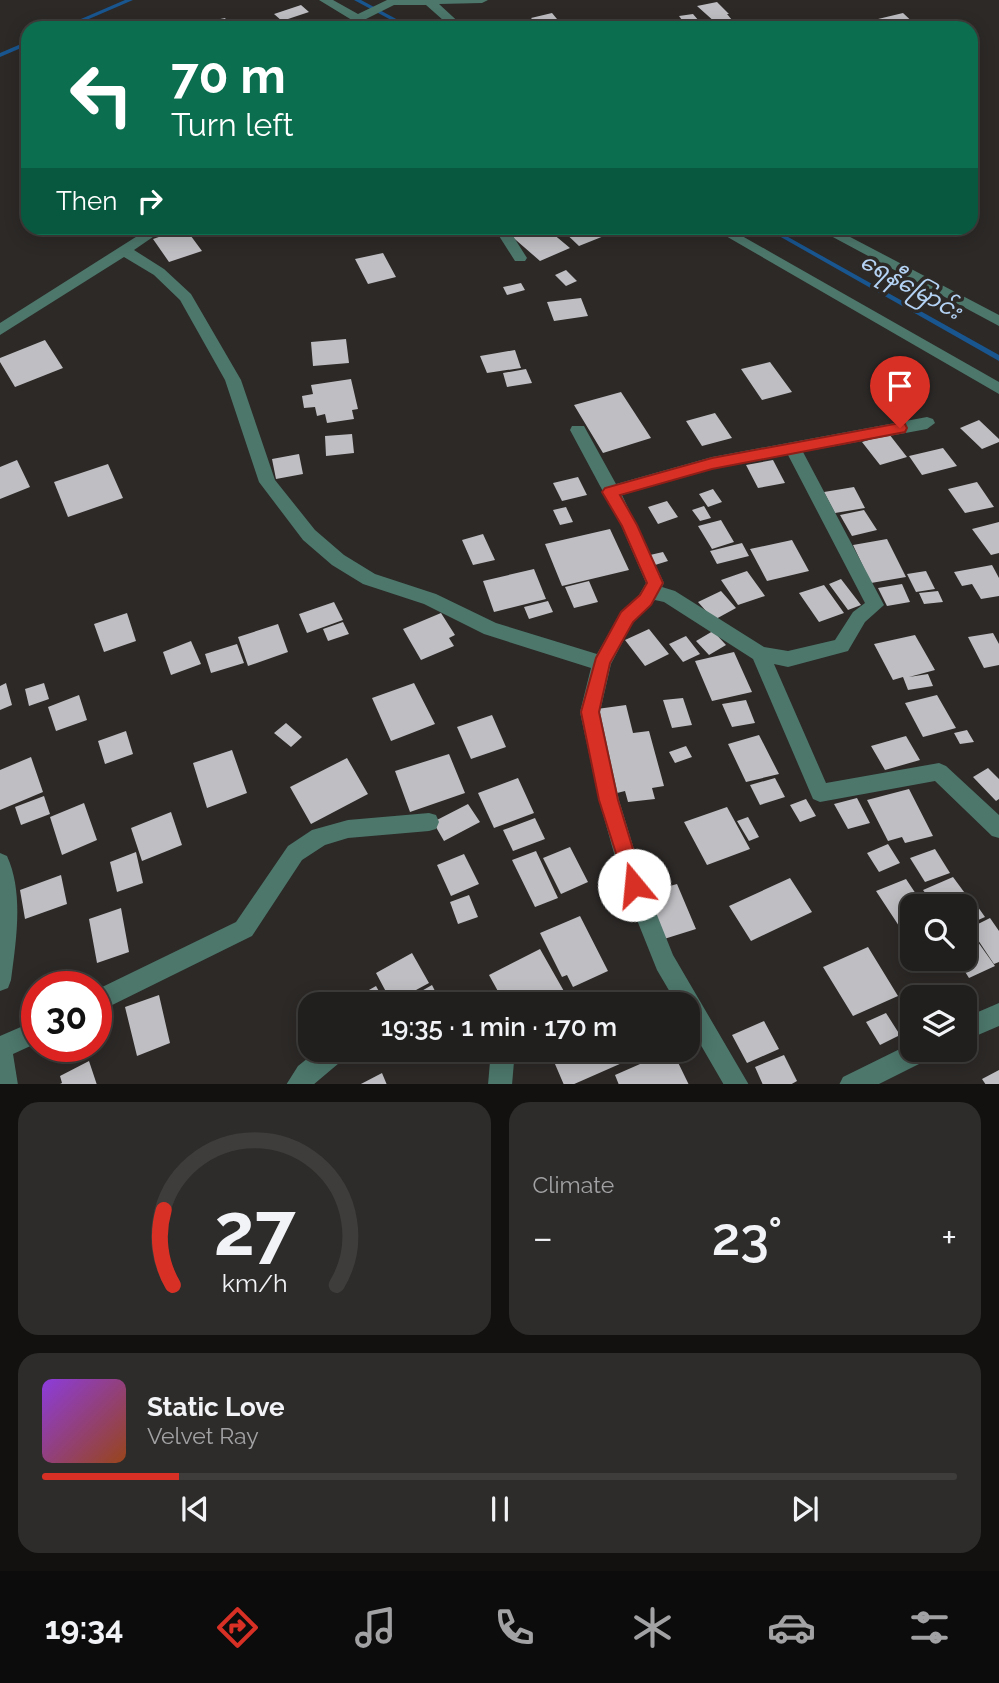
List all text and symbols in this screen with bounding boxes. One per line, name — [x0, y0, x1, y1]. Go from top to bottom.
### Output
text: 70 m — [171, 47, 286, 104]
icon: left — [56, 49, 147, 140]
text: Turn left — [171, 106, 293, 143]
icon: right — [131, 182, 169, 220]
text: Then — [56, 186, 117, 216]
water label: ရေနီမြောင်း — [853, 245, 969, 331]
pin — [870, 356, 930, 428]
icon: arrive — [881, 367, 919, 405]
position arrow — [597, 848, 671, 922]
map controls — [900, 894, 977, 1062]
button: search — [900, 894, 977, 971]
speed limit sign: 30 — [21, 971, 112, 1062]
button: layers — [900, 985, 977, 1062]
text: 19:35 · 1 min · 170 m — [381, 1012, 617, 1042]
text: Climate — [533, 1171, 614, 1198]
text: 27 — [213, 1187, 295, 1272]
text: 23° — [712, 1206, 782, 1267]
text: − — [533, 1215, 553, 1260]
text: + — [941, 1215, 957, 1260]
text: km/h — [221, 1267, 287, 1297]
text: Static Love — [147, 1392, 285, 1422]
text: Velvet Ray — [147, 1422, 259, 1449]
icon: previous — [176, 1490, 214, 1528]
icon: pause — [481, 1490, 519, 1528]
icon: next — [786, 1490, 824, 1528]
icon: directions — [213, 1603, 262, 1652]
icon: music — [351, 1603, 400, 1652]
icon: phone — [490, 1603, 539, 1652]
icon: climate — [628, 1603, 677, 1652]
icon: car — [767, 1603, 816, 1652]
icon: filters — [905, 1603, 954, 1652]
text: 19:34 — [45, 1609, 123, 1646]

